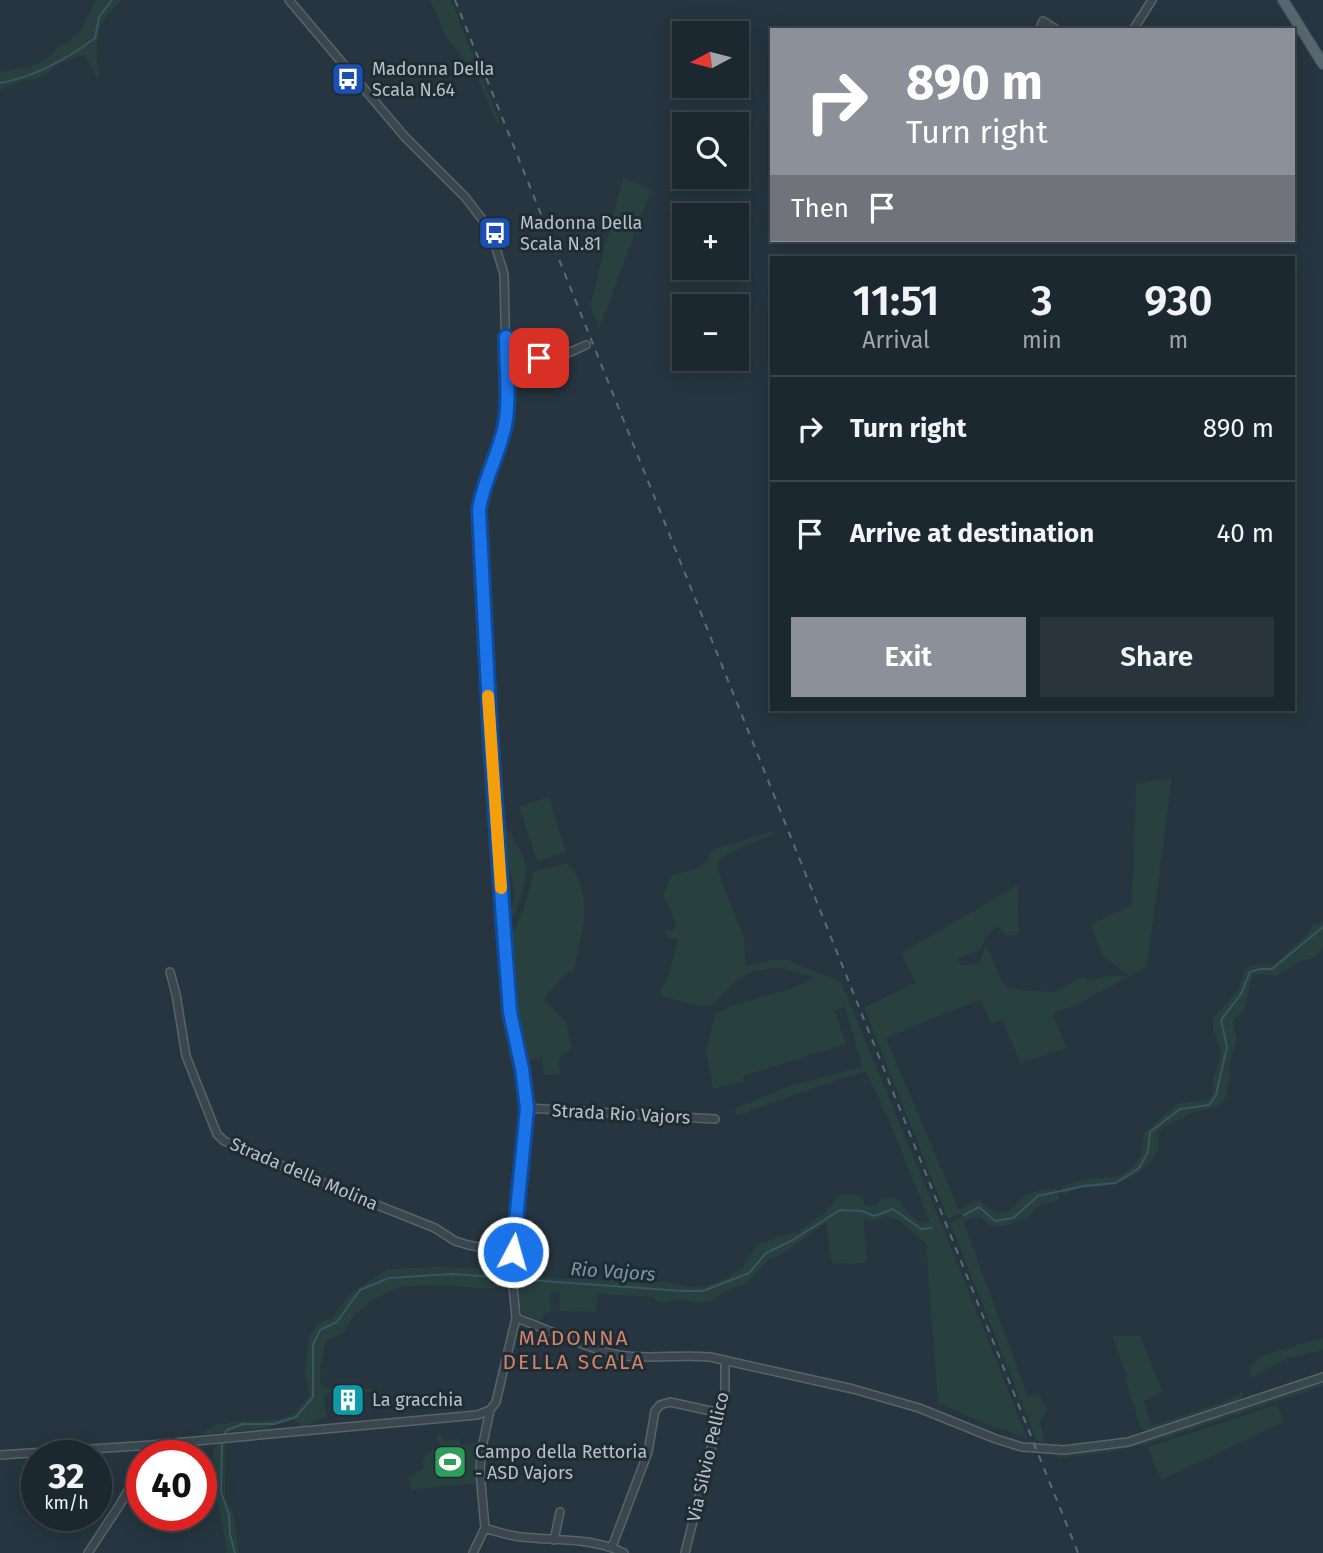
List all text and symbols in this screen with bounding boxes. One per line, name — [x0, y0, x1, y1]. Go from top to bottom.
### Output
north arrow — [672, 21, 749, 98]
map controls — [672, 21, 749, 371]
text: 890 m — [906, 53, 1043, 112]
icon: right — [791, 56, 882, 147]
place label: Madonna Della Scala N.64 — [372, 58, 494, 101]
bus stop icon: Madonna Della Scala N.64 — [329, 60, 367, 98]
button: search — [672, 112, 749, 189]
text: Turn right — [906, 113, 1048, 151]
icon: arrive — [863, 189, 901, 227]
text: Then — [791, 193, 849, 224]
button: + — [672, 203, 749, 280]
place label: Madonna Della Scala N.81 — [520, 212, 642, 255]
bus stop icon: Madonna Della Scala N.81 — [476, 214, 514, 252]
text: 11:51 — [853, 276, 939, 326]
text: 3 — [1031, 276, 1053, 326]
text: 930 — [1144, 276, 1212, 326]
button: − — [672, 294, 749, 371]
text: Arrival — [862, 326, 930, 354]
text: min — [1022, 326, 1062, 354]
text: m — [1168, 326, 1188, 354]
pin — [509, 328, 569, 388]
icon: arrive — [520, 339, 558, 377]
icon: right — [791, 410, 829, 448]
text: Turn right — [850, 413, 967, 444]
text: 890 m — [1203, 413, 1274, 444]
icon: arrive — [791, 515, 829, 553]
text: Arrive at destination — [850, 518, 1094, 549]
text: 40 m — [1216, 518, 1274, 549]
button: Exit — [791, 617, 1026, 697]
button: Share — [1040, 617, 1274, 697]
street label: Strada Rio Vajors — [551, 1099, 691, 1129]
street label: Strada della Molina — [227, 1133, 381, 1215]
position arrow — [476, 1215, 550, 1289]
water label: Rio Vajors — [570, 1257, 657, 1286]
district label: MADONNA DELLA SCALA — [502, 1325, 646, 1375]
building icon: La gracchia — [329, 1381, 367, 1419]
place label: La gracchia — [372, 1389, 463, 1411]
street label: Via Silvio Pellico — [682, 1390, 734, 1524]
speed limit sign: 40 — [126, 1440, 217, 1531]
place label: Campo della Rettoria - ASD Vajors — [475, 1441, 647, 1484]
sports icon: Campo della Rettoria - ASD Vajors — [431, 1443, 469, 1481]
text: 32 — [49, 1455, 84, 1497]
text: km/h — [44, 1492, 89, 1514]

